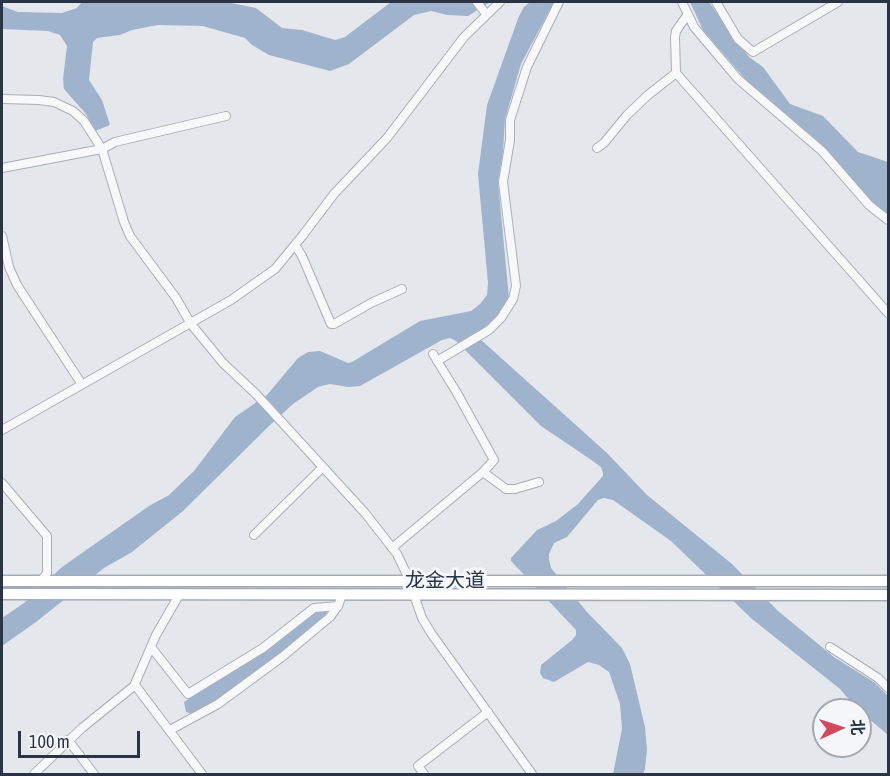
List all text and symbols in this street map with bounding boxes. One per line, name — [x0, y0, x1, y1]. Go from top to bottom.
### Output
street label: 龙金大道 — [405, 569, 485, 593]
north arrow — [812, 698, 872, 758]
scale bar — [21, 719, 142, 757]
text: 北 — [849, 719, 867, 736]
text: 100 m — [29, 731, 70, 752]

